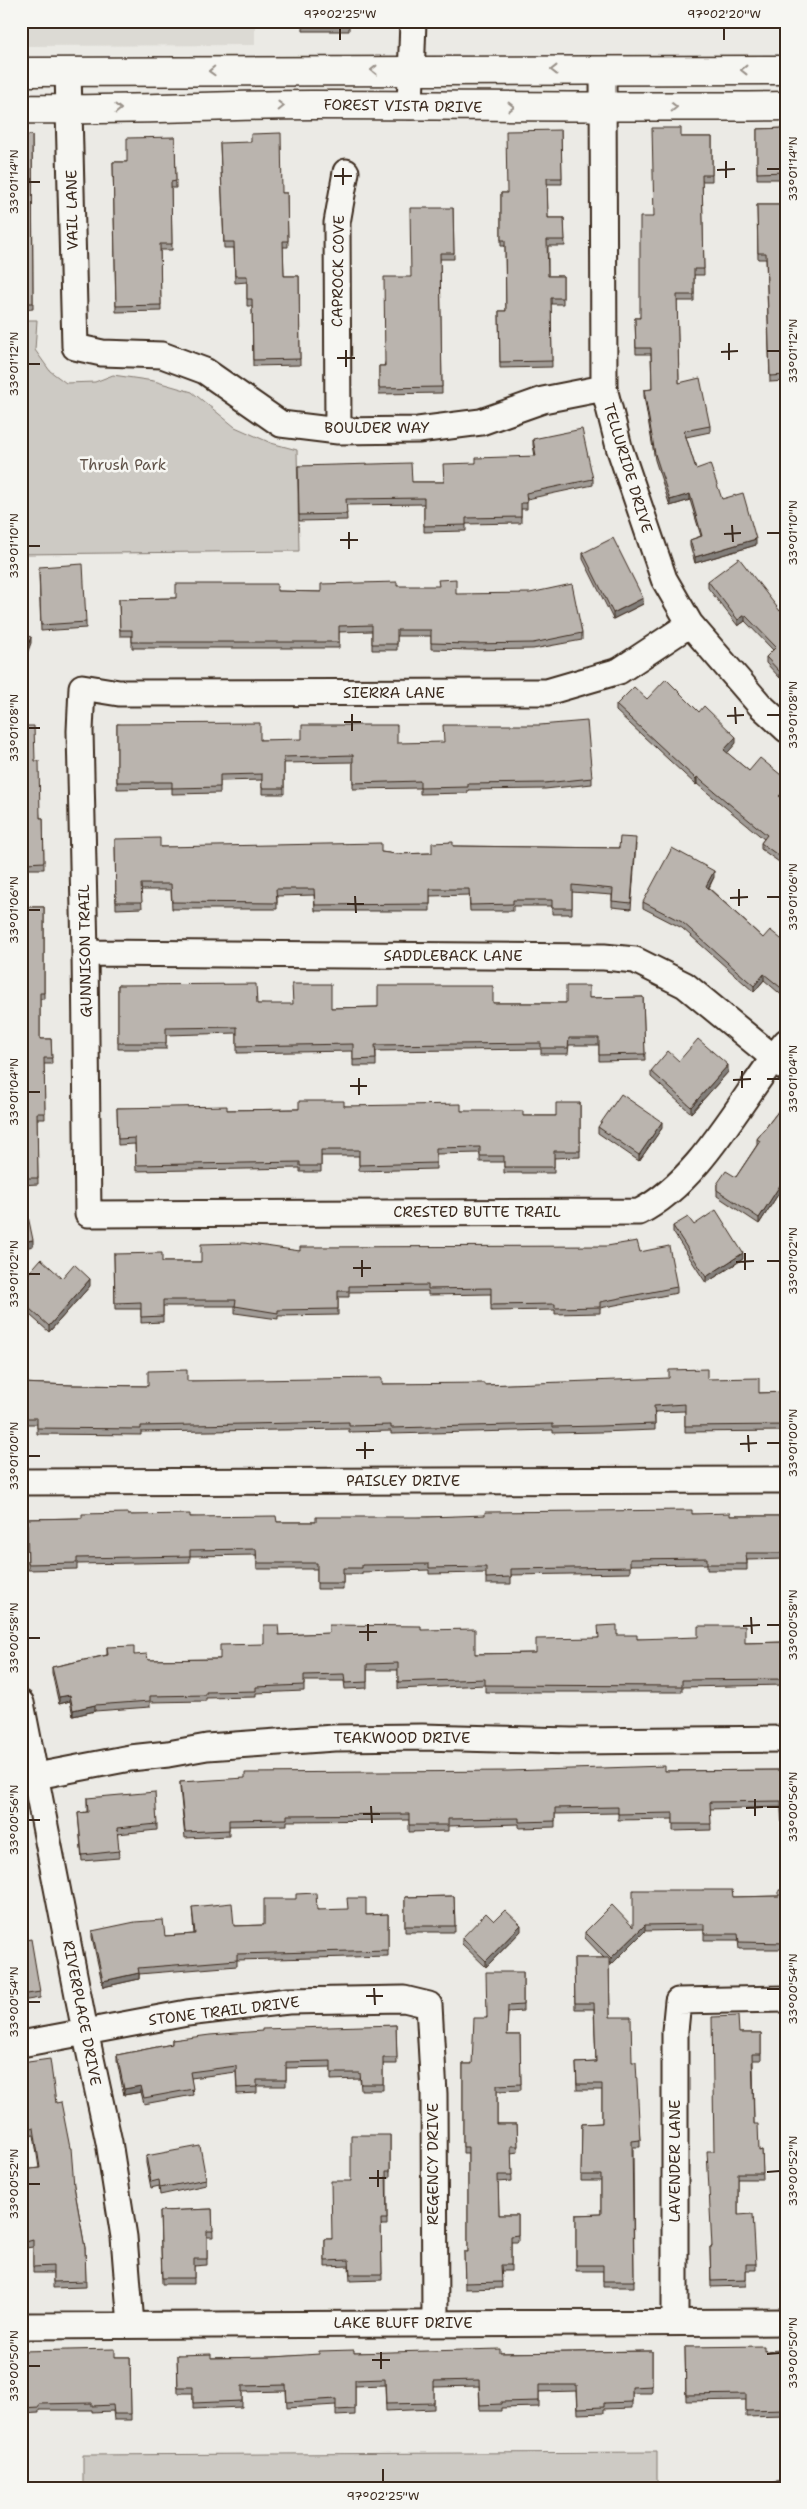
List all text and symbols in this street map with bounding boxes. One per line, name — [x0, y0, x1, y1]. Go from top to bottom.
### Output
text: 97°02'25"W — [304, 6, 376, 22]
text: 97°02'20"W — [687, 6, 761, 22]
one-way arrow — [370, 65, 378, 75]
one-way arrow — [550, 65, 558, 75]
one-way arrow — [739, 65, 747, 75]
one-way arrow — [208, 66, 216, 76]
street label: FOREST VISTA DRIVE — [323, 95, 483, 117]
one-way arrow — [277, 101, 285, 111]
one-way arrow — [508, 102, 515, 112]
one-way arrow — [670, 102, 678, 112]
one-way arrow — [114, 104, 122, 114]
text: 33°01'14"N — [785, 136, 801, 202]
text: 33°01'14"N — [6, 149, 22, 215]
street label: VAIL LANE — [61, 169, 83, 251]
street label: CAPROCK COVE — [327, 215, 349, 327]
text: 33°01'12"N — [785, 318, 801, 384]
text: 33°01'12"N — [6, 331, 22, 397]
street label: TELLURIDE DRIVE — [599, 401, 657, 535]
street label: BOULDER WAY — [324, 418, 430, 438]
park label: Thrush Park — [80, 455, 166, 475]
text: 33°01'10"N — [785, 500, 801, 566]
text: 33°01'10"N — [6, 513, 22, 579]
text: 33°01'08"N — [785, 681, 801, 749]
street label: SIERRA LANE — [343, 683, 445, 703]
text: 33°01'08"N — [6, 694, 22, 762]
text: 33°01'06"N — [785, 863, 801, 931]
text: 33°01'06"N — [6, 876, 22, 944]
street label: GUNNISON TRAIL — [74, 884, 96, 1018]
street label: SADDLEBACK LANE — [383, 946, 523, 966]
text: 33°01'04"N — [785, 1045, 801, 1113]
text: 33°01'04"N — [6, 1058, 22, 1126]
street label: CRESTED BUTTE TRAIL — [393, 1202, 561, 1222]
text: 33°01'02"N — [785, 1227, 801, 1295]
text: 33°01'02"N — [6, 1240, 22, 1308]
text: 33°01'00"N — [785, 1409, 801, 1477]
text: 33°01'00"N — [6, 1422, 22, 1490]
street label: PAISLEY DRIVE — [346, 1471, 460, 1491]
text: 33°00'58"N — [785, 1589, 801, 1661]
text: 33°00'58"N — [6, 1602, 22, 1674]
street label: TEAKWOOD DRIVE — [334, 1728, 470, 1748]
text: 33°00'56"N — [785, 1772, 801, 1842]
text: 33°00'56"N — [6, 1785, 22, 1855]
street label: RIVERPLACE DRIVE — [58, 1939, 106, 2087]
text: 33°00'54"N — [785, 1953, 801, 2025]
text: 33°00'54"N — [6, 1966, 22, 2038]
street label: STONE TRAIL DRIVE — [147, 1992, 301, 2030]
street label: LAVENDER LANE — [665, 2099, 685, 2223]
street label: REGENCY DRIVE — [423, 2103, 443, 2225]
text: 33°00'52"N — [785, 2135, 801, 2207]
text: 33°00'52"N — [6, 2148, 22, 2220]
street label: LAKE BLUFF DRIVE — [333, 2313, 473, 2333]
text: 33°00'50"N — [785, 2317, 801, 2389]
text: 33°00'50"N — [6, 2330, 22, 2402]
text: 97°02'25"W — [347, 2488, 419, 2504]

